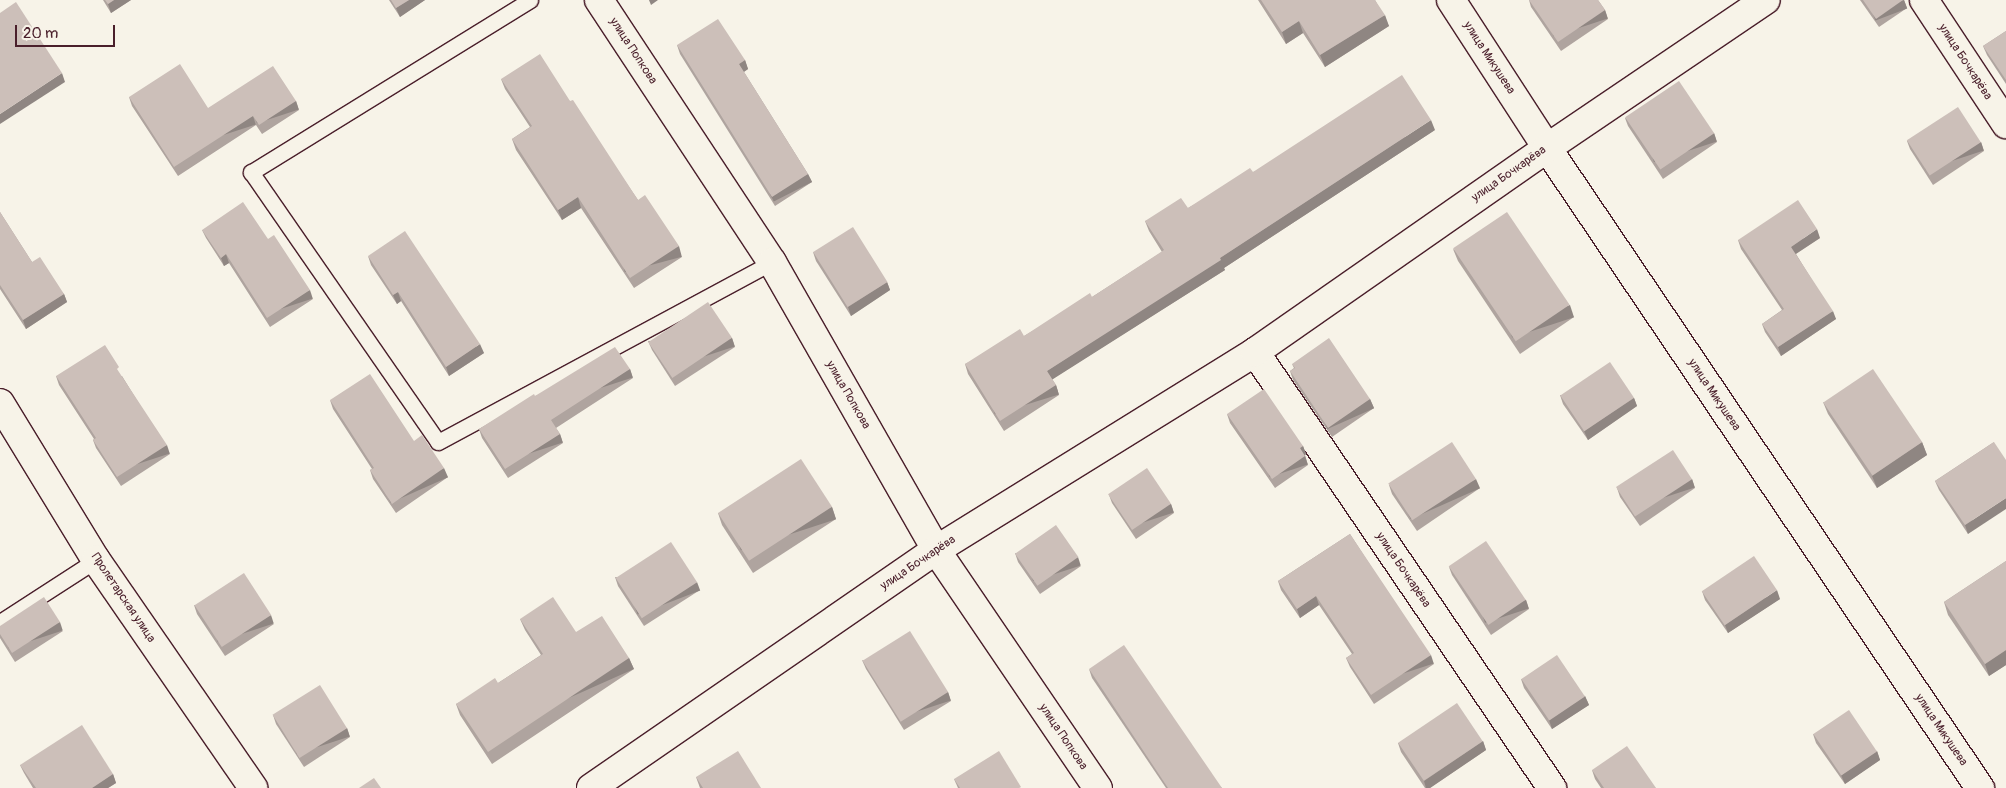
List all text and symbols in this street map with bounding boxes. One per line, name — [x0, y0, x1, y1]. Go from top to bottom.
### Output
scale bar — [18, 15, 118, 47]
street label: улица Попкова — [606, 15, 660, 87]
street label: улица Микушева — [1460, 19, 1518, 97]
street label: улица Бочкарёва — [1935, 21, 1995, 103]
text: 20 m — [23, 24, 58, 43]
street label: улица Бочкарёва — [1469, 143, 1549, 205]
street label: улица Микушева — [1685, 356, 1743, 434]
street label: улица Попкова — [823, 358, 873, 432]
street label: улица Бочкарёва — [1373, 530, 1433, 610]
street label: улица Бочкарёва — [878, 533, 958, 593]
street label: Пролетарская улица — [88, 551, 158, 645]
street label: улица Микушева — [1912, 691, 1970, 769]
street label: улица Попкова — [1036, 701, 1090, 773]

